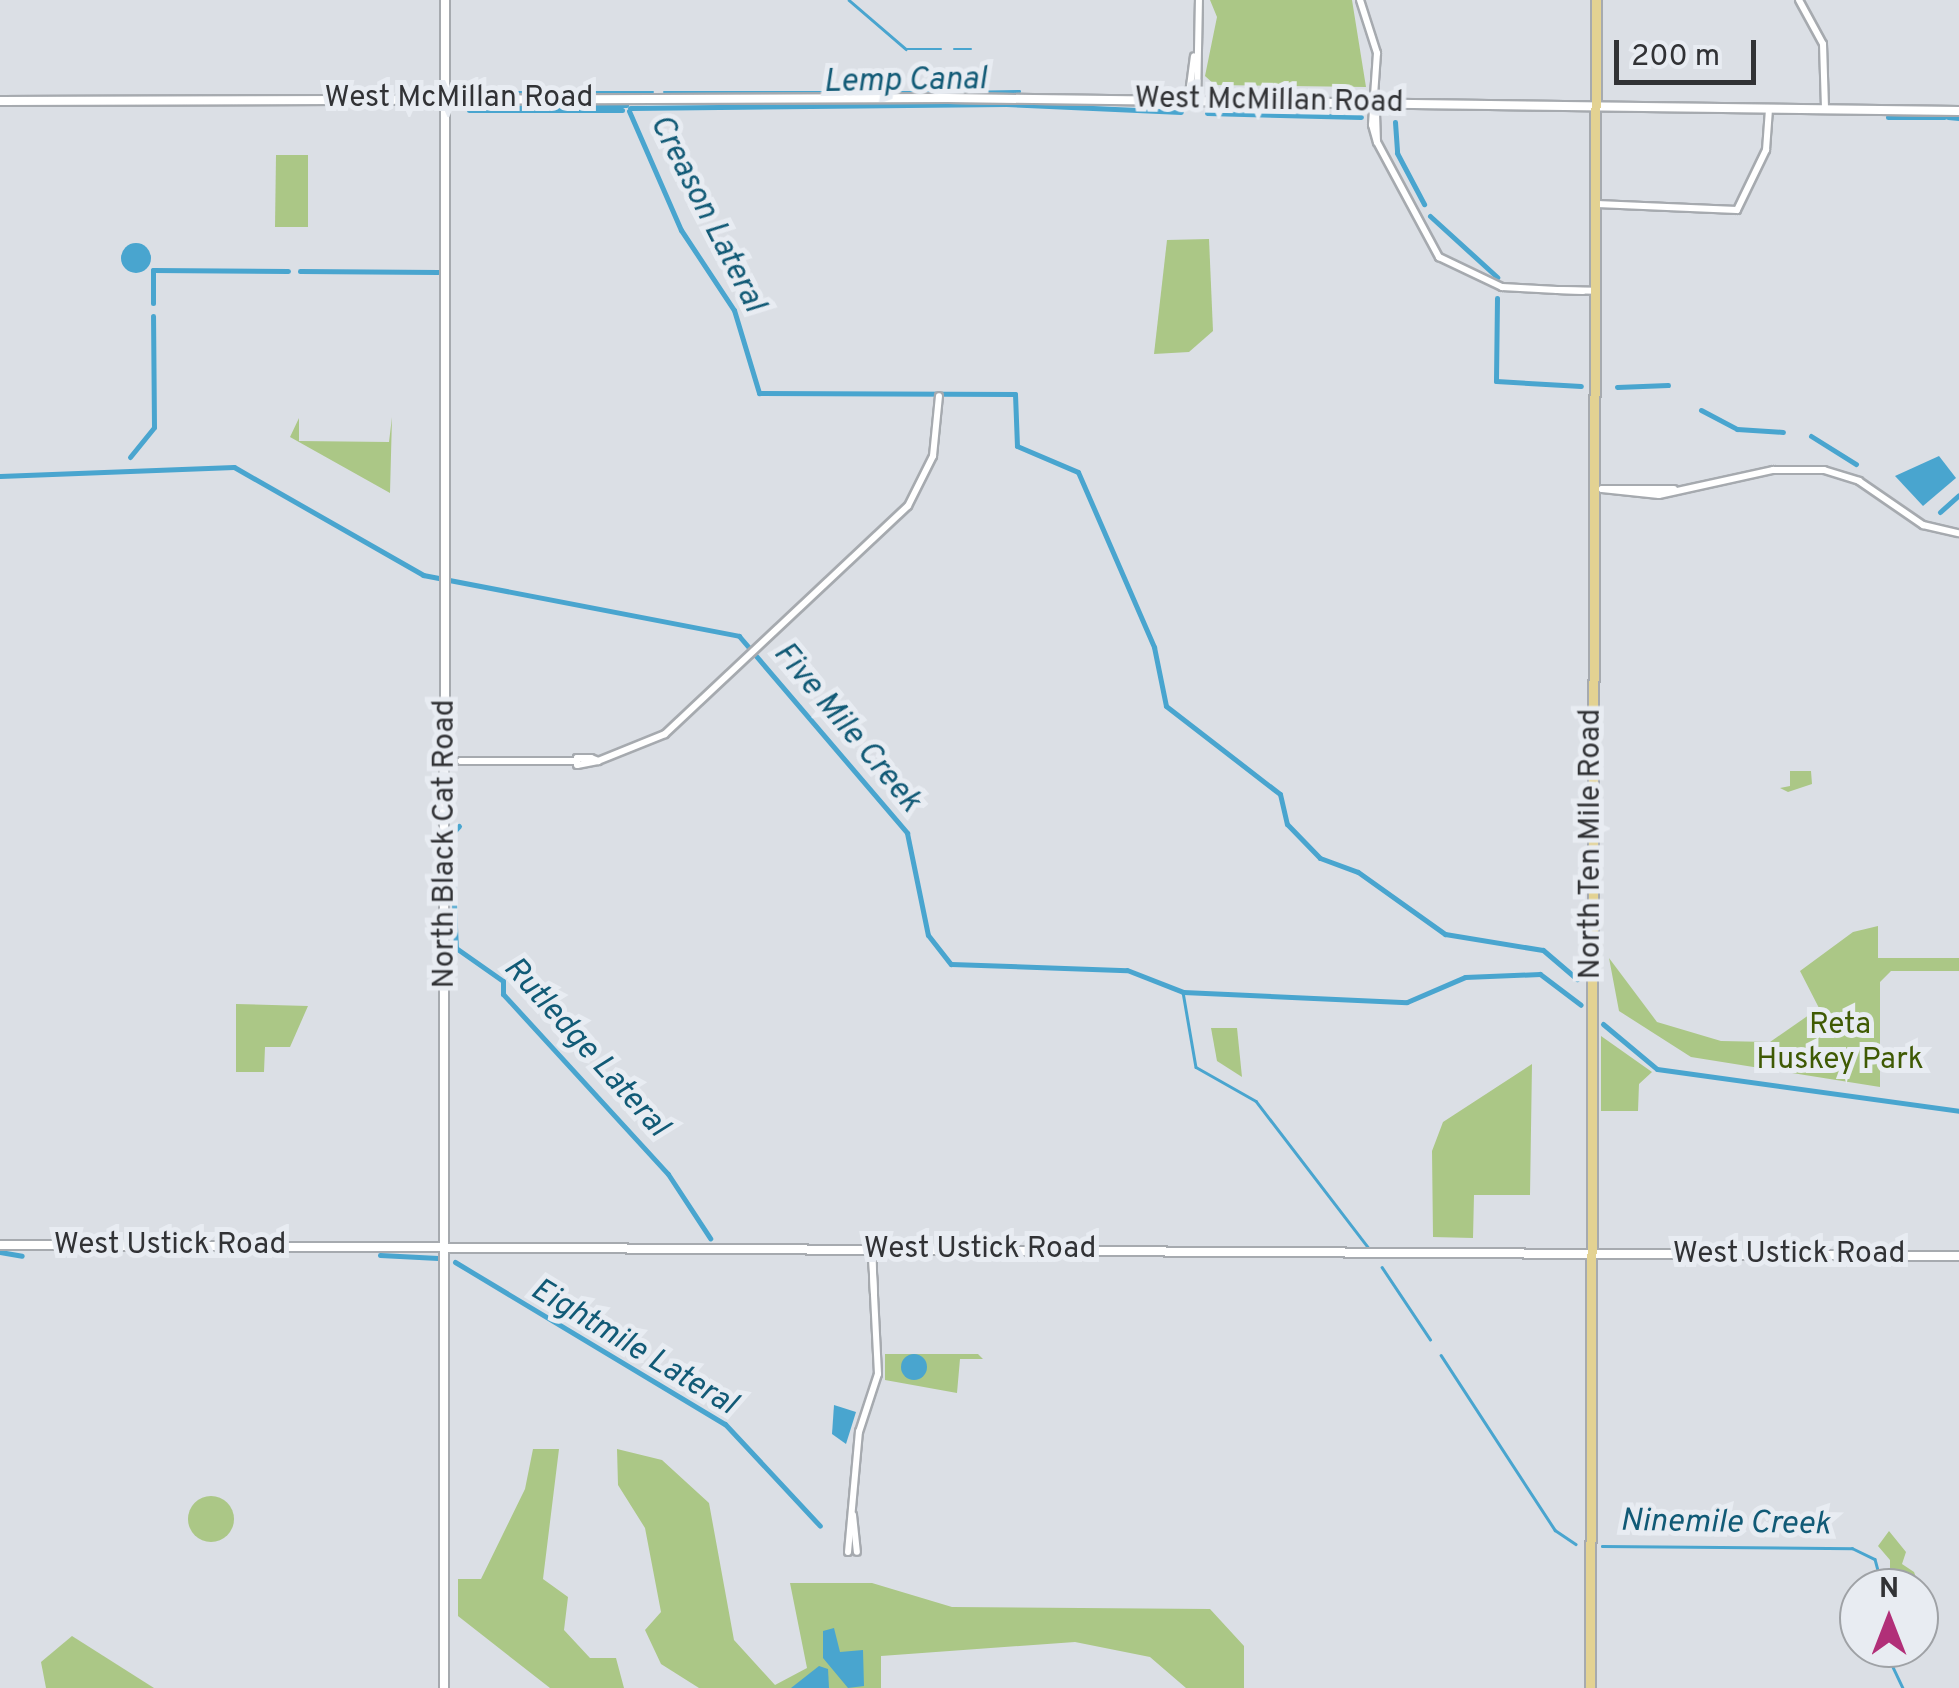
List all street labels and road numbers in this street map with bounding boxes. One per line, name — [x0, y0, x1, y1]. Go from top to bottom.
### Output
street label: West McMillan Road — [325, 81, 593, 117]
street label: West McMillan Road — [1134, 82, 1404, 122]
street label: North Black Cat Road — [428, 699, 464, 989]
street label: North Ten Mile Road — [1574, 708, 1610, 980]
street label: West Ustick Road — [54, 1228, 286, 1264]
street label: West Ustick Road — [864, 1232, 1096, 1268]
street label: West Ustick Road — [1673, 1237, 1905, 1273]

